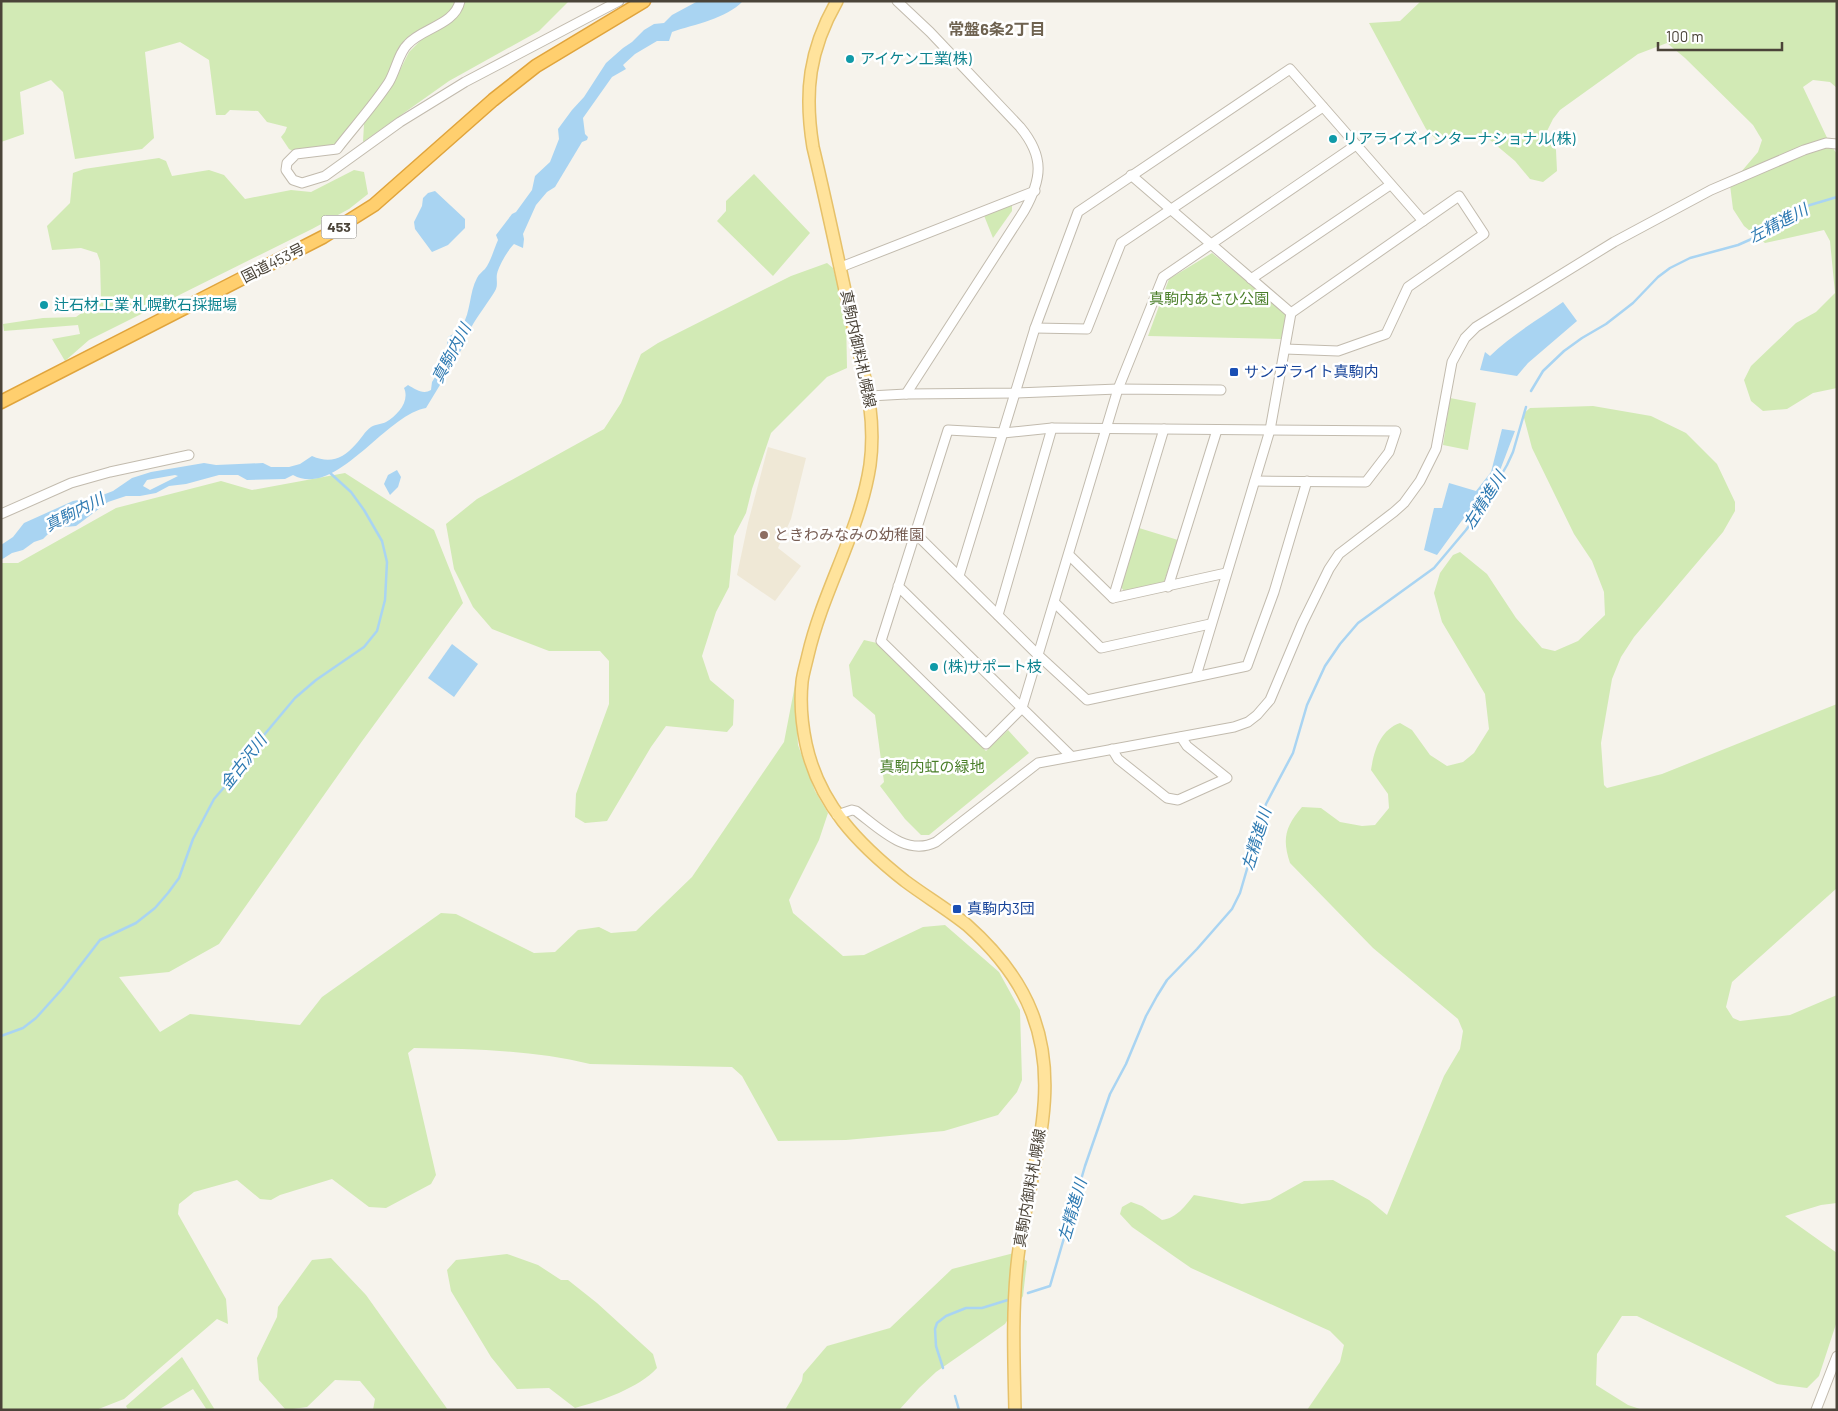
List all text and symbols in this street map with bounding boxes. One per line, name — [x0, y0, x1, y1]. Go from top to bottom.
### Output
district label: 常盤6条2丁目 — [948, 19, 1046, 38]
scale bar — [1658, 20, 1782, 52]
text: 100 m — [1666, 27, 1704, 45]
place label: アイケン工業(株) — [860, 49, 972, 67]
marker: アイケン工業(株) — [844, 53, 856, 65]
place label: リアライズインターナショナル(株) — [1343, 129, 1575, 147]
marker: リアライズインターナショナル(株) — [1327, 133, 1339, 145]
water label: 左精進川 — [1745, 198, 1812, 246]
road number: 453 — [322, 216, 356, 238]
street label: 国道453号 — [238, 238, 307, 286]
street label: 真駒内御料札幌線 — [838, 288, 880, 409]
park label: 真駒内あさひ公園 — [1149, 289, 1269, 307]
place label: 辻石材工業 札幌軟石採掘場 — [54, 295, 237, 313]
marker: 辻石材工業 札幌軟石採掘場 — [38, 299, 50, 311]
water label: 真駒内川 — [427, 318, 475, 385]
place label: サンブライト真駒内 — [1244, 362, 1379, 380]
marker: サンブライト真駒内 — [1228, 366, 1240, 378]
water label: 左精進川 — [1459, 466, 1510, 532]
water label: 真駒内川 — [41, 488, 108, 535]
place label: ときわみなみの幼稚園 — [774, 525, 924, 543]
marker: ときわみなみの幼稚園 — [758, 529, 770, 541]
place label: (株)サポート枝 — [943, 657, 1042, 675]
marker: (株)サポート枝 — [928, 661, 940, 673]
water label: 金古沢川 — [215, 729, 271, 793]
park label: 真駒内虹の緑地 — [879, 757, 985, 775]
water label: 左精進川 — [1237, 804, 1275, 872]
place label: 真駒内3団 — [967, 899, 1035, 917]
marker: 真駒内3団 — [951, 903, 963, 915]
street label: 真駒内御料札幌線 — [1010, 1127, 1048, 1248]
water label: 左精進川 — [1054, 1175, 1090, 1243]

